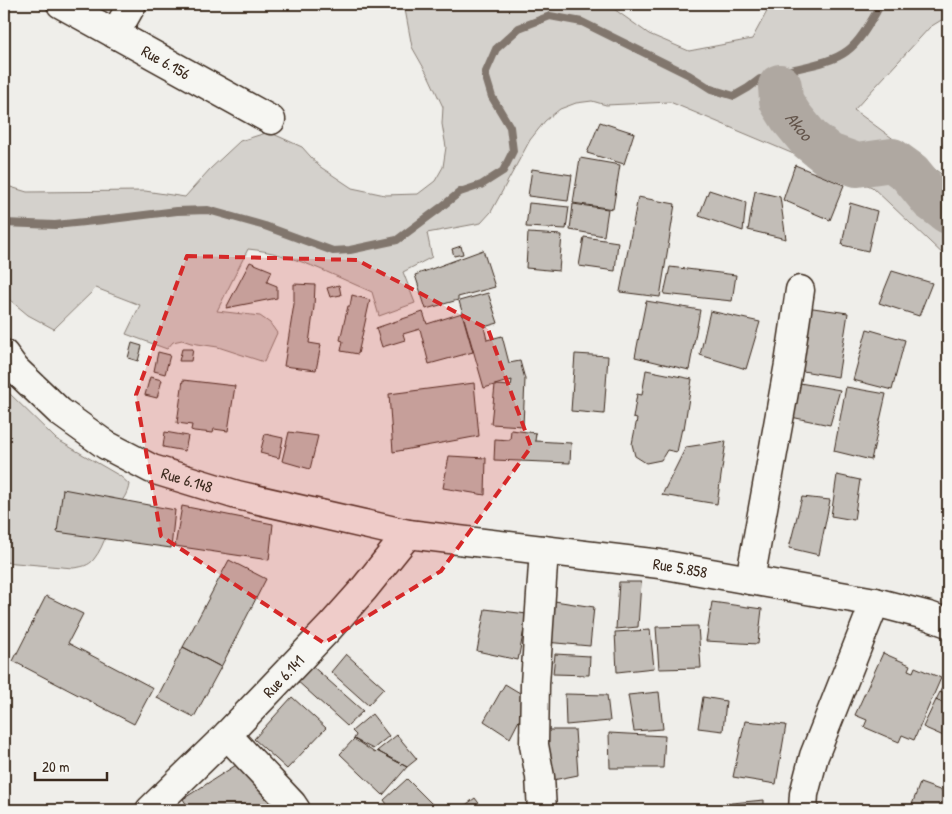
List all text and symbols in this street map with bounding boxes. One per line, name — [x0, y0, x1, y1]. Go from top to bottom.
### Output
street label: Rue 6.156 — [138, 40, 194, 84]
water label: Akoo — [780, 106, 820, 147]
street label: Rue 6.148 — [159, 462, 215, 498]
street label: Rue 5.858 — [652, 552, 709, 583]
street label: Rue 6.141 — [258, 650, 309, 702]
scale bar — [35, 749, 108, 781]
text: 20 m — [42, 756, 69, 777]

